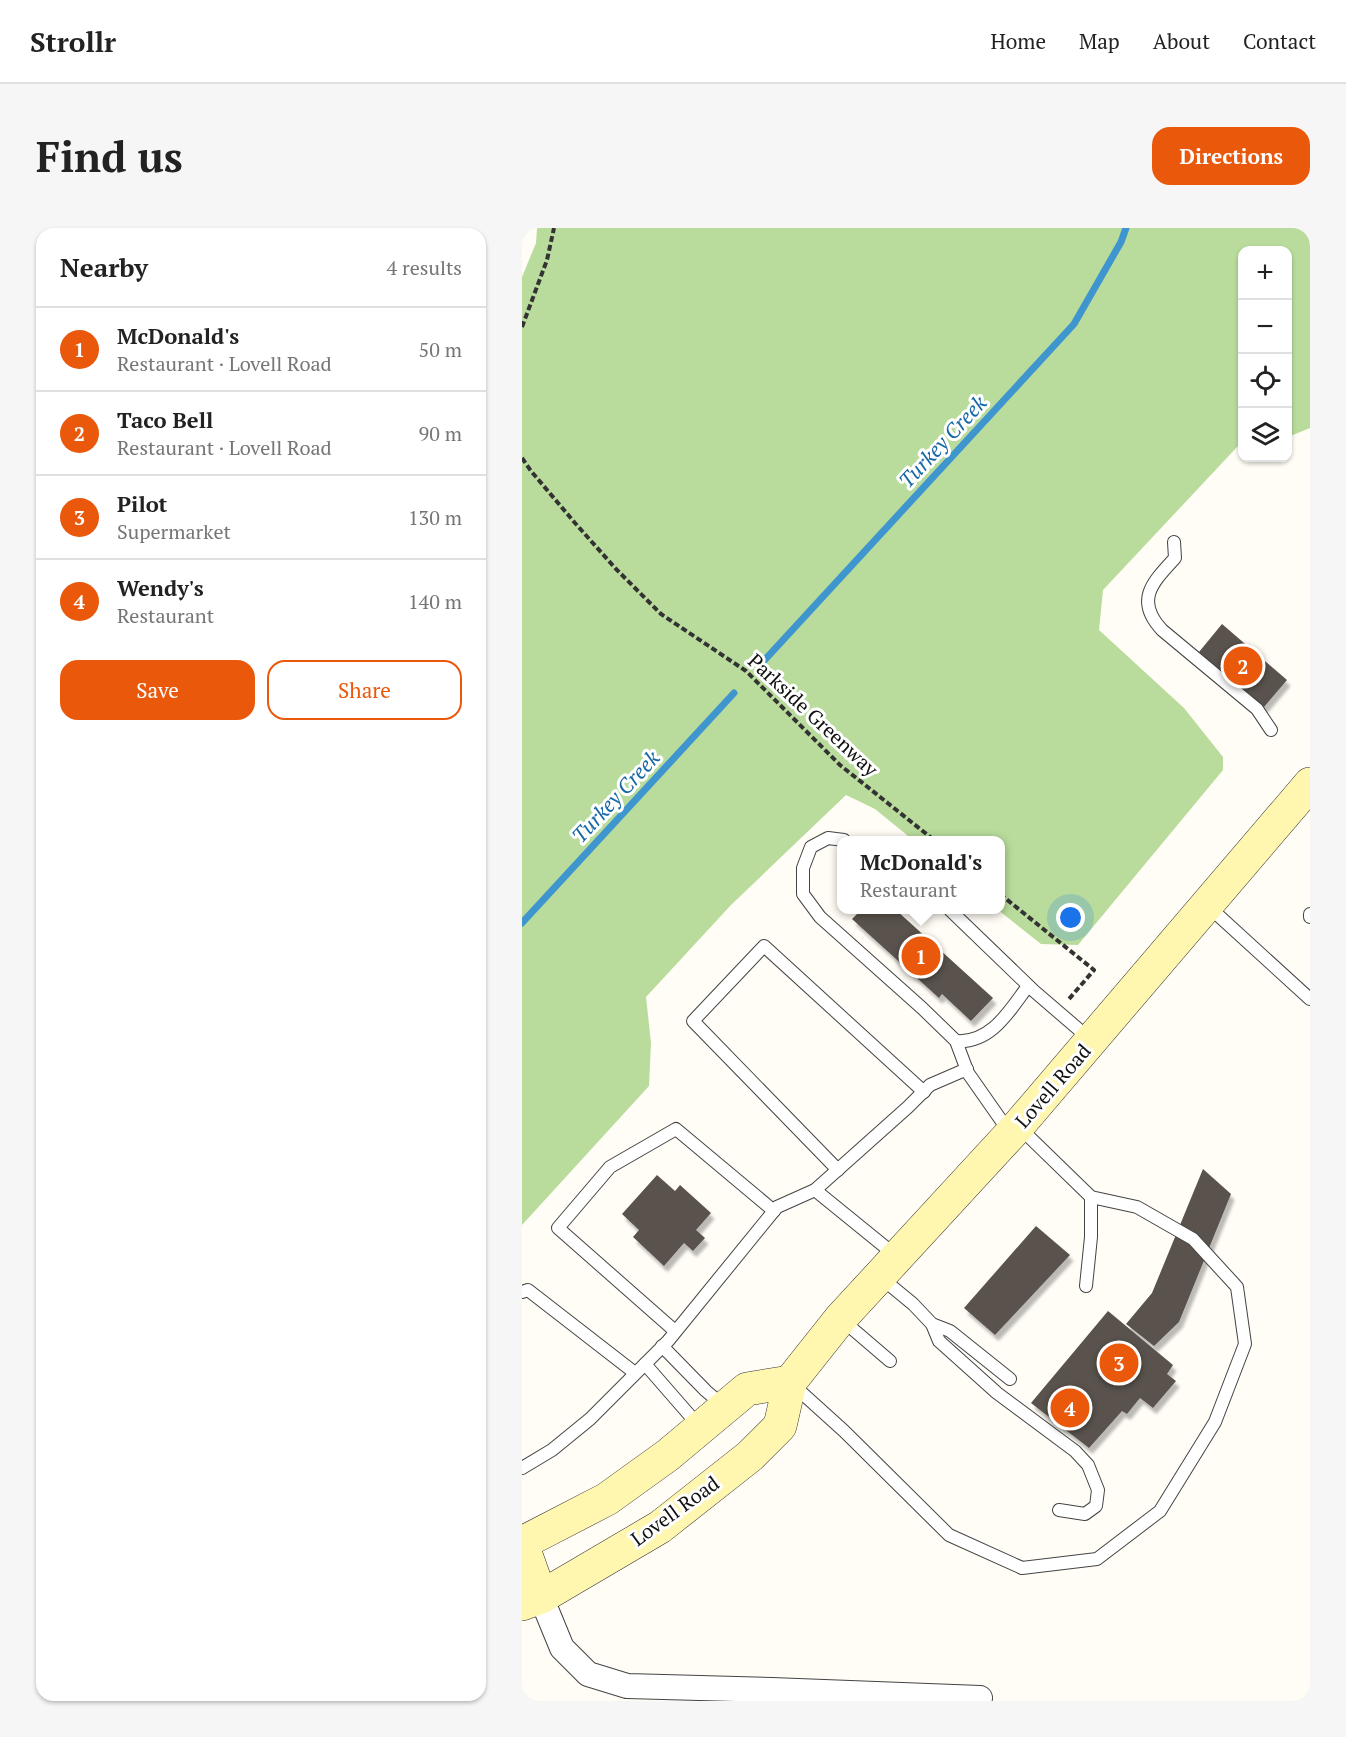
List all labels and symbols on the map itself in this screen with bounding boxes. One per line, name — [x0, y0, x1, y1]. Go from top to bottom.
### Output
water label: Turkey Creek — [892, 388, 993, 493]
pin: 2 — [1224, 644, 1262, 688]
street label: Parkside Greenway — [742, 647, 885, 783]
water label: Turkey Creek — [565, 743, 666, 848]
your location — [1056, 903, 1085, 932]
pin: 1 — [902, 934, 940, 978]
street label: Lovell Road — [1009, 1038, 1097, 1133]
pin: 3 — [1100, 1340, 1138, 1386]
pin: 4 — [1050, 1386, 1090, 1430]
street label: Lovell Road — [625, 1469, 724, 1552]

